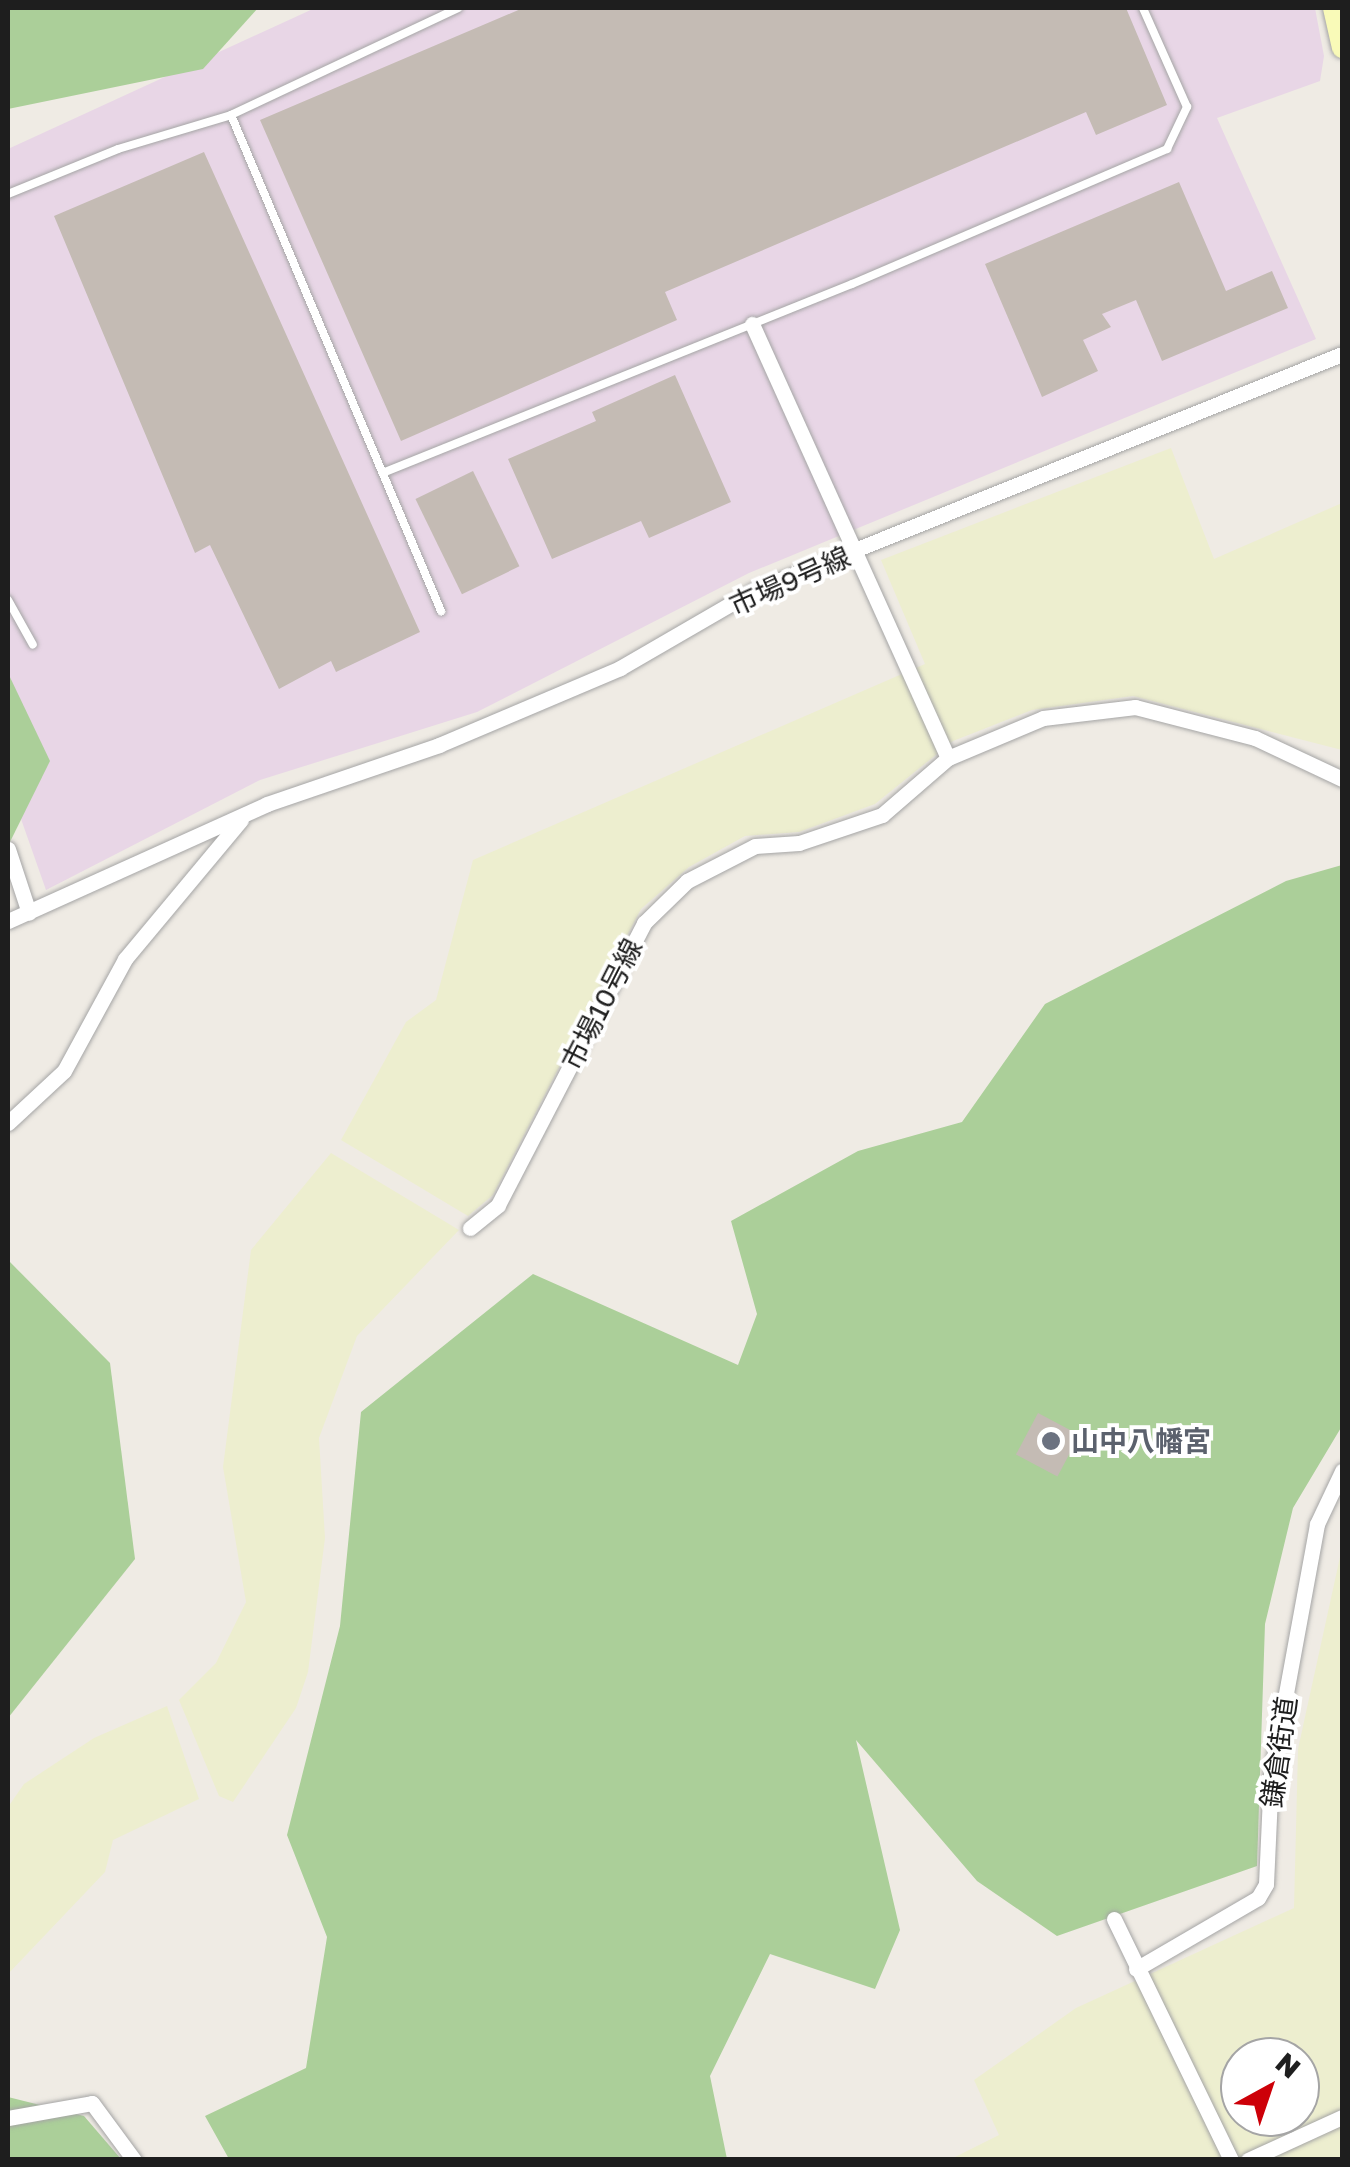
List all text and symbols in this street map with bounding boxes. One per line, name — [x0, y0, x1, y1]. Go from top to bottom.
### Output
street label: 市場9号線 — [724, 539, 856, 623]
street label: 市場10号線 — [555, 933, 649, 1075]
place label: 山中八幡宮 — [1071, 1424, 1211, 1458]
marker: 山中八幡宮 — [1040, 1430, 1062, 1452]
street label: 鎌倉街道 — [1255, 1694, 1303, 1810]
north arrow — [1220, 2037, 1320, 2137]
text: N — [1270, 2046, 1307, 2085]

